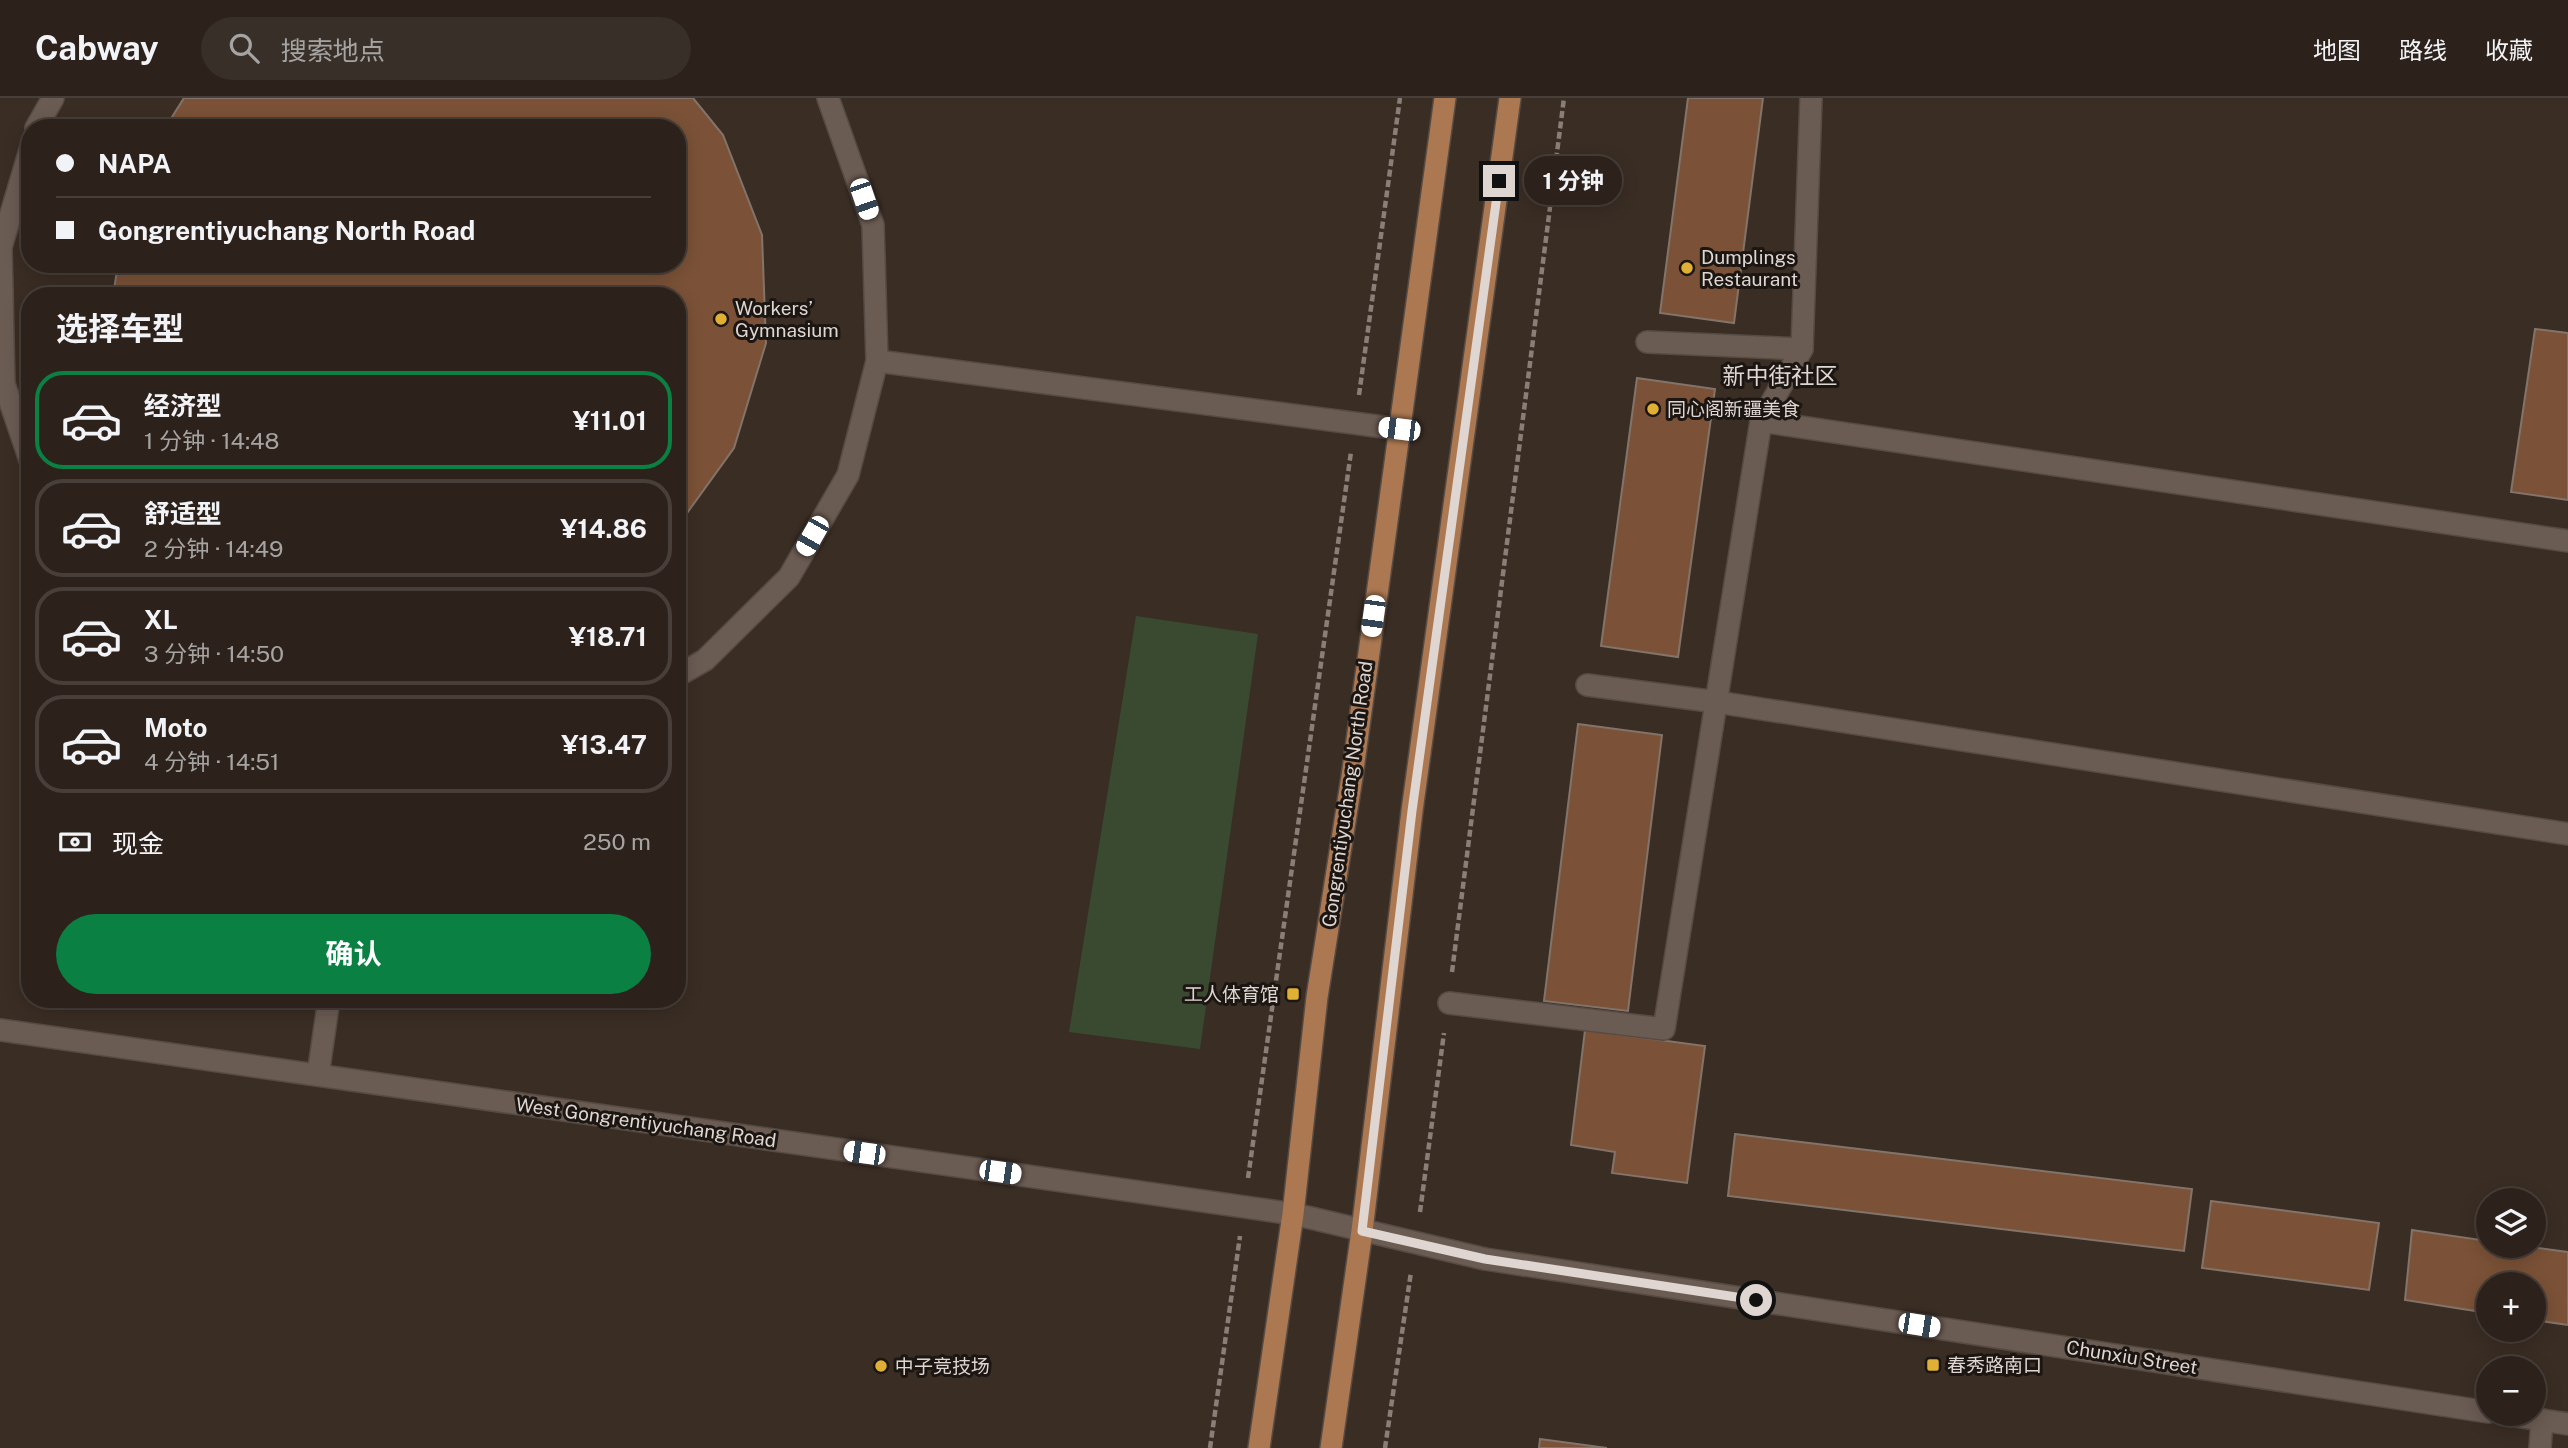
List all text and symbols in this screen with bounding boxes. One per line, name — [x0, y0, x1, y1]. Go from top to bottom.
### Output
search box — [201, 17, 691, 80]
text: Cabway — [35, 29, 159, 67]
icon: search — [225, 29, 263, 67]
text: 搜索地点 — [281, 35, 385, 66]
text: 地图 — [2313, 36, 2361, 64]
text: 路线 — [2399, 36, 2447, 64]
text: 收藏 — [2485, 36, 2533, 64]
text: NAPA — [98, 148, 171, 179]
callout: 1 分钟 — [1524, 156, 1622, 206]
route end — [1483, 165, 1515, 197]
text: 1 分钟 — [1542, 167, 1604, 194]
car — [848, 176, 881, 222]
text: Gongrentiyuchang North Road — [98, 215, 475, 246]
place label: Dumplings Restaurant — [1701, 246, 1798, 290]
marker: Dumplings Restaurant — [1679, 260, 1695, 276]
place label: Workers’ Gymnasium — [735, 297, 839, 341]
text: 选择车型 — [56, 310, 184, 347]
marker: Workers’ Gymnasium — [713, 311, 729, 327]
district label: 新中街社区 — [1723, 362, 1838, 389]
icon: car — [60, 389, 123, 452]
text: 经济型 — [144, 390, 222, 421]
place label: 同心阁新疆美食 — [1667, 398, 1800, 420]
marker: 同心阁新疆美食 — [1645, 401, 1661, 417]
text: ¥11.01 — [573, 405, 647, 436]
car — [1377, 416, 1422, 442]
text: 1 分钟 · 14:48 — [144, 427, 279, 454]
icon: car — [60, 497, 123, 560]
text: 舒适型 — [144, 498, 222, 529]
text: ¥14.86 — [560, 513, 647, 544]
car — [793, 513, 832, 559]
text: 2 分钟 · 14:49 — [144, 535, 283, 562]
car — [1360, 594, 1387, 638]
text: XL — [144, 604, 178, 635]
icon: car — [60, 605, 123, 668]
text: ¥18.71 — [569, 621, 647, 652]
text: 3 分钟 · 14:50 — [144, 640, 284, 667]
street label: Gongrentiyuchang North Road — [1317, 660, 1377, 928]
text: Moto — [144, 712, 207, 743]
icon: car — [60, 713, 123, 776]
text: ¥13.47 — [561, 729, 647, 760]
text: 4 分钟 · 14:51 — [144, 748, 279, 775]
icon: cash — [56, 823, 94, 861]
text: 现金 — [112, 828, 164, 859]
text: 250 m — [583, 828, 651, 855]
button: 确认 — [56, 914, 651, 994]
place label: 工人体育馆 — [1184, 983, 1279, 1005]
marker: 工人体育馆 — [1285, 986, 1301, 1002]
street label: West Gongrentiyuchang Road — [514, 1093, 778, 1151]
car — [842, 1140, 887, 1166]
car — [978, 1159, 1023, 1185]
map controls — [2476, 1188, 2546, 1426]
button: layers — [2476, 1188, 2546, 1258]
button: + — [2476, 1272, 2546, 1342]
route start — [1740, 1284, 1772, 1316]
car — [1897, 1311, 1942, 1339]
street label: Chunxiu Street — [2065, 1336, 2199, 1378]
place label: 春秀路南口 — [1947, 1354, 2042, 1376]
place label: 中子竞技场 — [895, 1355, 990, 1377]
button: − — [2476, 1356, 2546, 1426]
marker: 春秀路南口 — [1925, 1357, 1941, 1373]
marker: 中子竞技场 — [873, 1358, 889, 1374]

